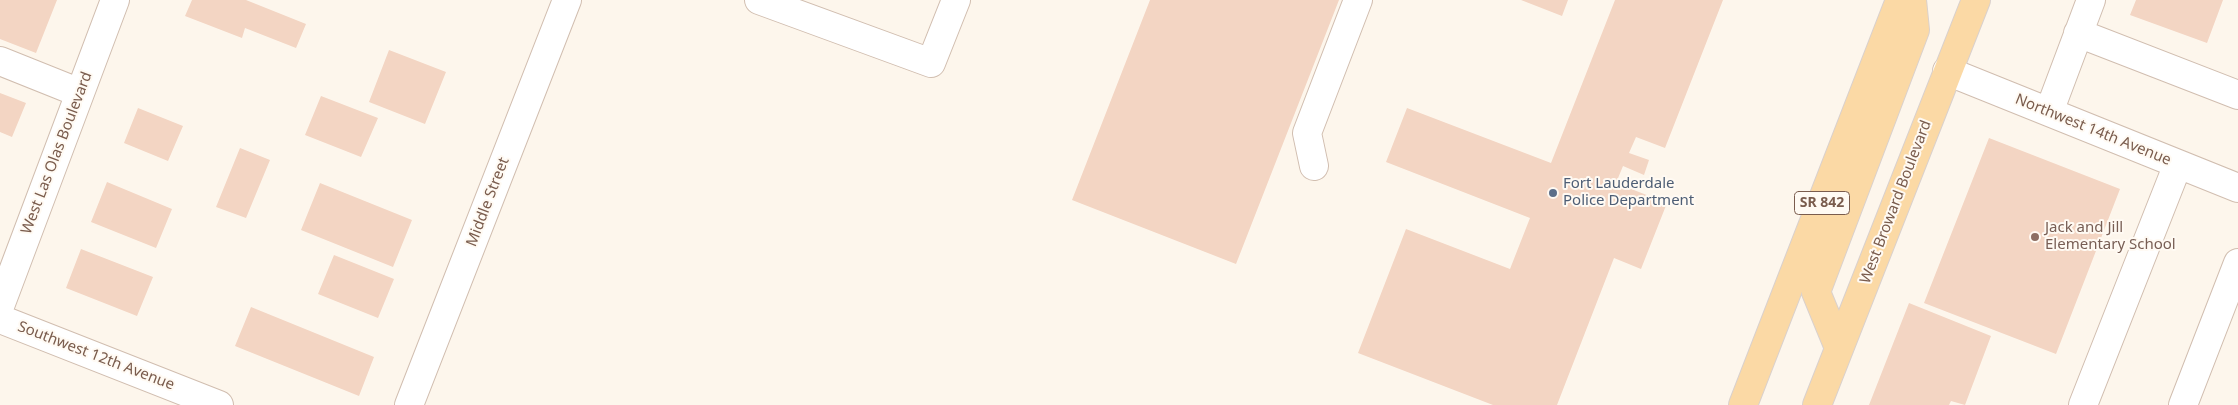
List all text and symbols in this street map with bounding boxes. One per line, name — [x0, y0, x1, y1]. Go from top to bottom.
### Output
street label: West Las Olas Boulevard — [18, 69, 96, 237]
street label: Northwest 14th Avenue — [2012, 90, 2174, 170]
street label: West Broward Boulevard — [1857, 118, 1935, 286]
street label: Middle Street — [463, 155, 513, 249]
place label: Fort Lauderdale Police Department — [1563, 175, 1694, 210]
marker: Fort Lauderdale Police Department — [1547, 187, 1559, 199]
road number: SR 842 — [1794, 192, 1850, 214]
place label: Jack and Jill Elementary School — [2045, 219, 2176, 254]
marker: Jack and Jill Elementary School — [2029, 231, 2041, 243]
street label: Southwest 12th Avenue — [15, 318, 177, 394]

